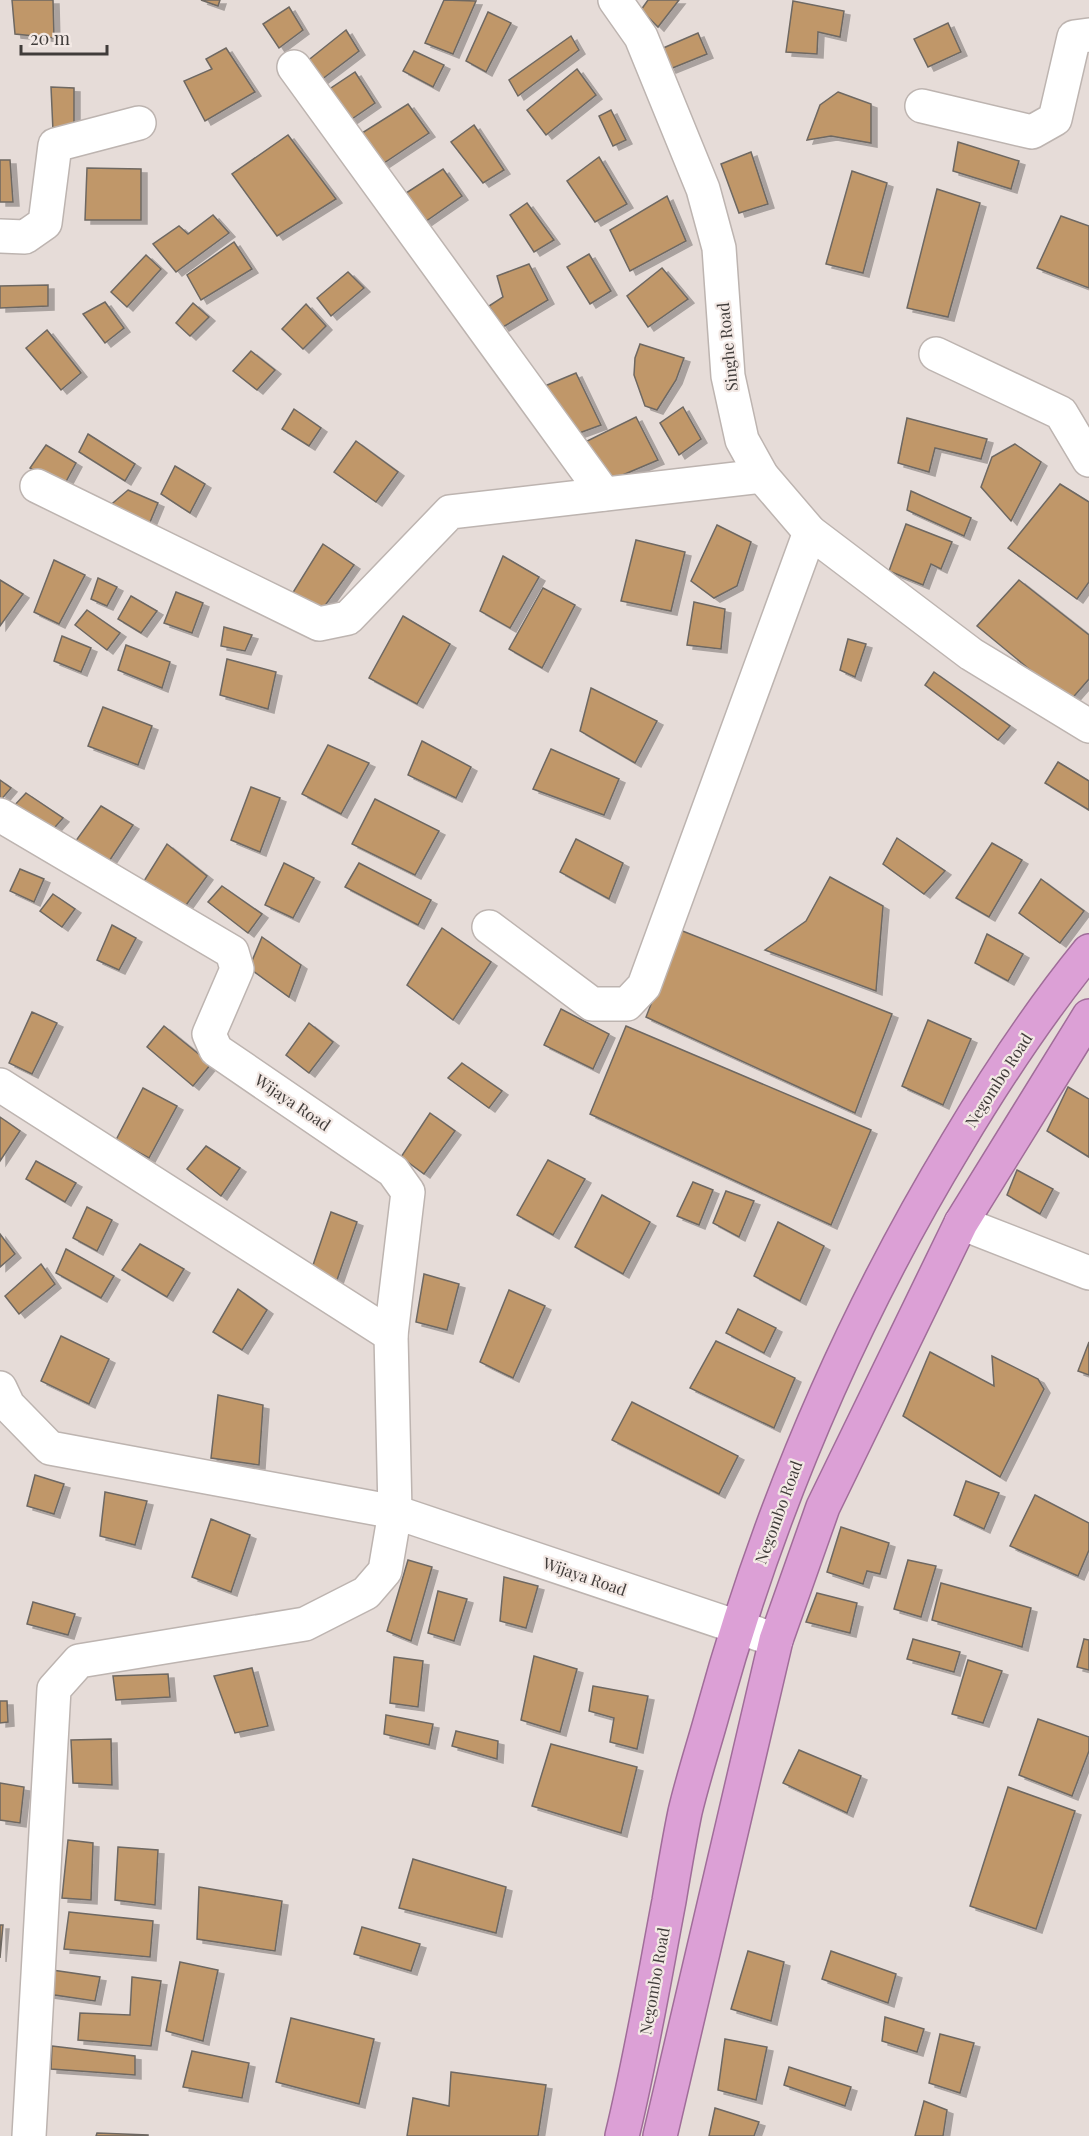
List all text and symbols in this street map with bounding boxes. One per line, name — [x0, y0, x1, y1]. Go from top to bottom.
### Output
scale bar — [21, 18, 106, 56]
text: 20 m — [30, 26, 70, 50]
street label: Singhe Road — [712, 302, 742, 392]
street label: Negombo Road — [960, 1029, 1036, 1131]
street label: Wijaya Road — [250, 1068, 335, 1135]
street label: Negombo Road — [750, 1457, 806, 1567]
street label: Wijaya Road — [539, 1552, 630, 1600]
street label: Negombo Road — [634, 1926, 674, 2036]

